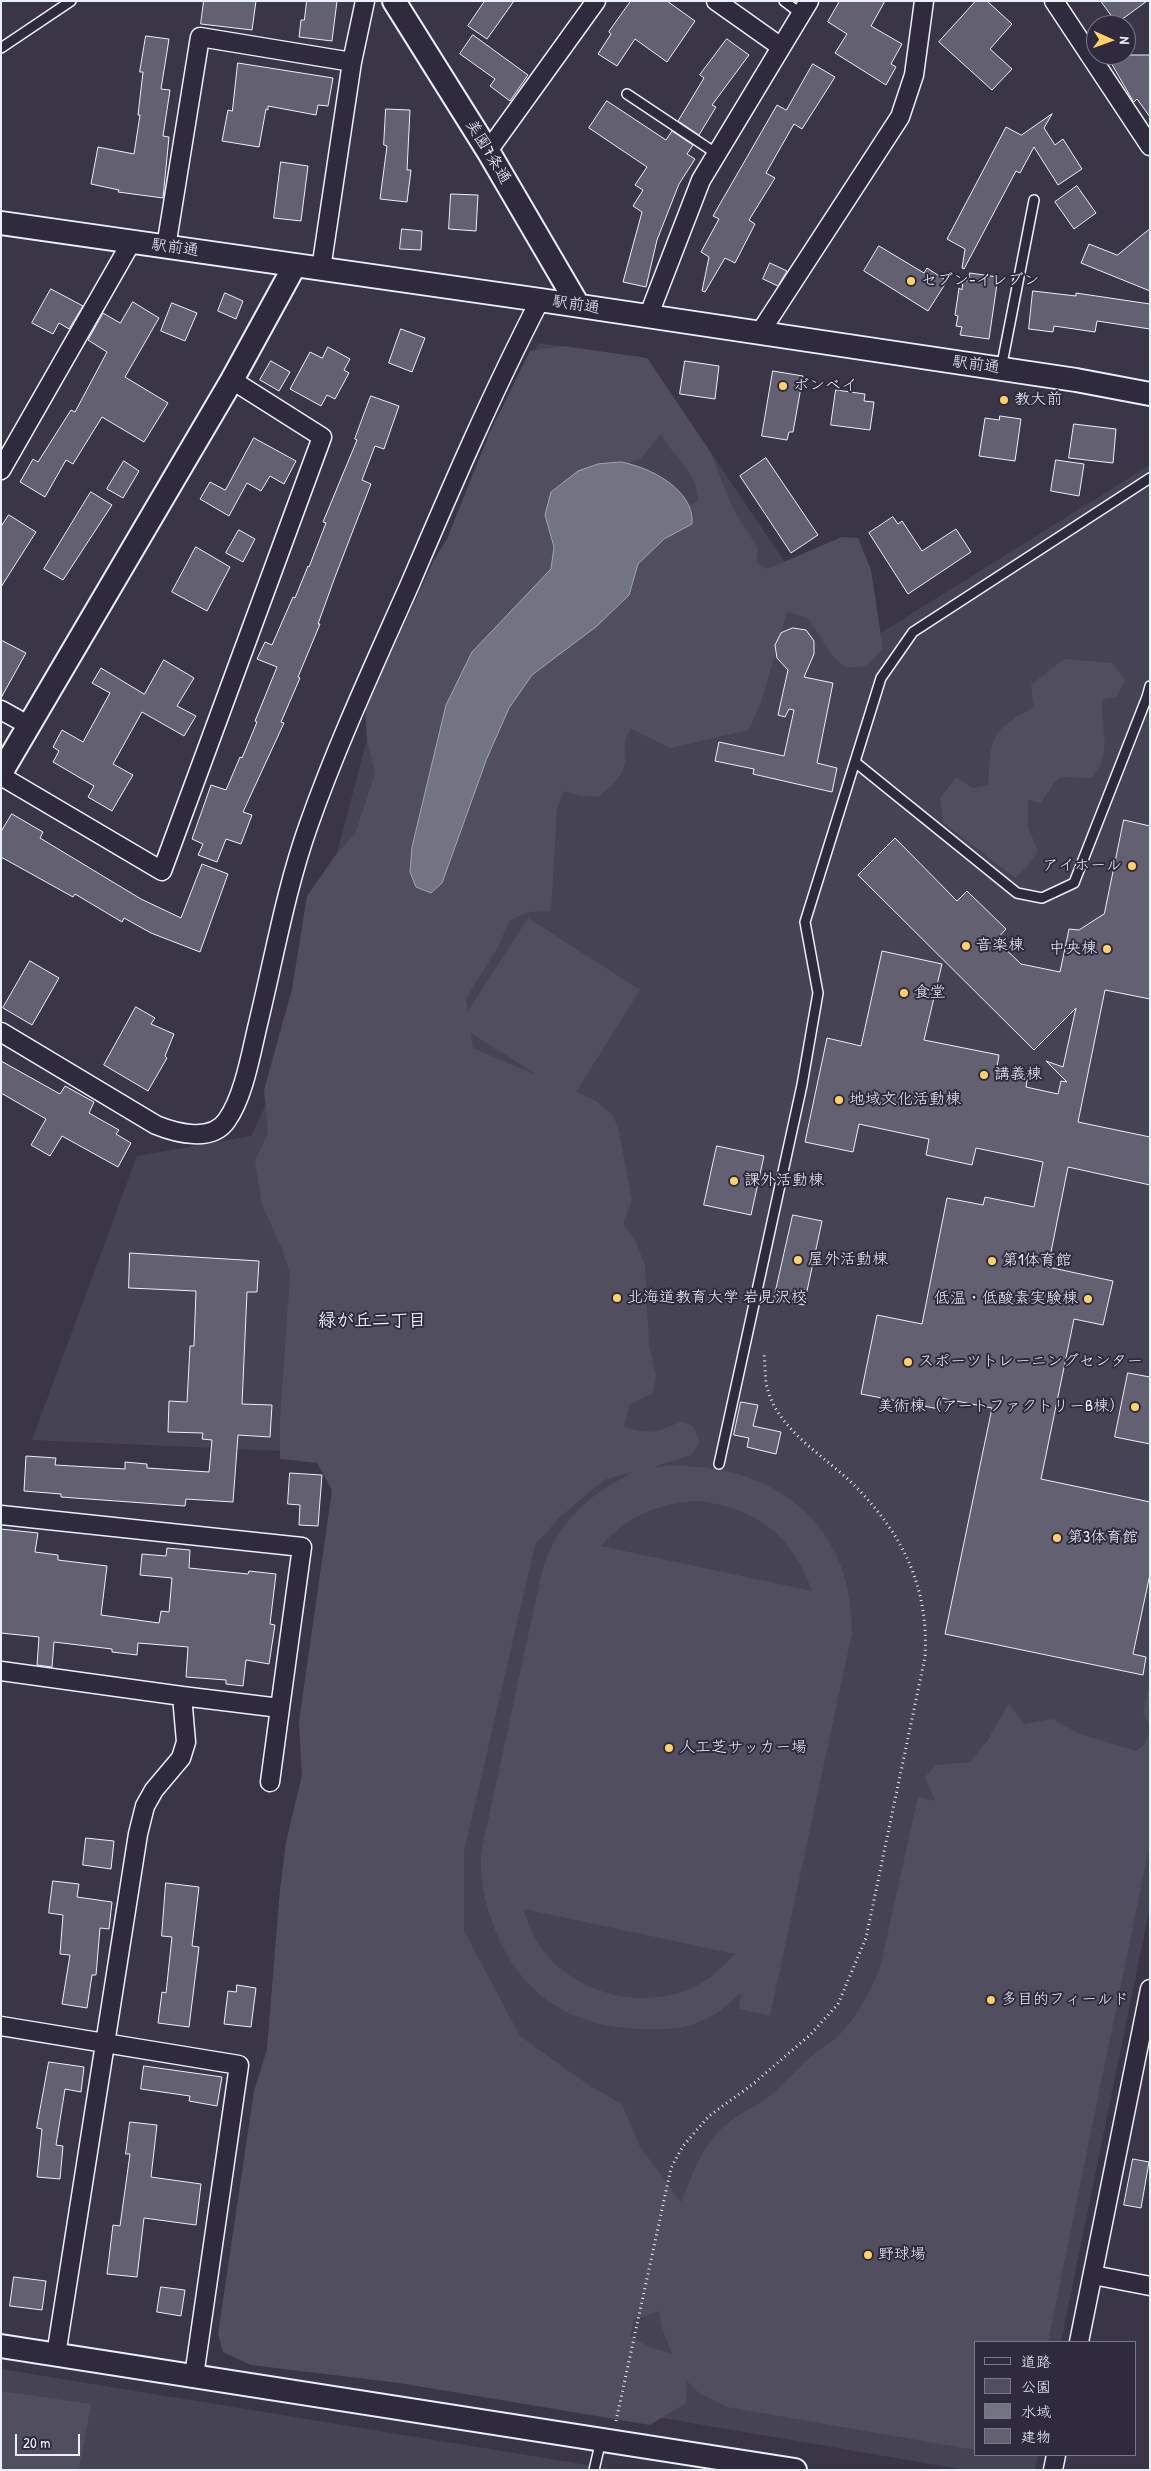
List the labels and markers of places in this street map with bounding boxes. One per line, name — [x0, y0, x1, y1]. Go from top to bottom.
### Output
place label: セブン-イレブン — [921, 271, 1039, 291]
marker: セブン-イレブン — [905, 275, 917, 287]
place label: ボンベイ — [793, 376, 857, 396]
marker: ボンベイ — [777, 380, 789, 392]
place label: 教大前 — [1014, 390, 1062, 410]
marker: 教大前 — [998, 394, 1010, 406]
place label: アイホール — [1042, 856, 1122, 876]
marker: アイホール — [1126, 860, 1138, 872]
place label: 音楽棟 — [976, 936, 1024, 956]
place label: 中央棟 — [1049, 939, 1097, 959]
marker: 音楽棟 — [960, 940, 972, 952]
marker: 中央棟 — [1101, 943, 1113, 955]
place label: 食堂 — [914, 983, 946, 1003]
marker: 食堂 — [898, 987, 910, 999]
place label: 講義棟 — [994, 1065, 1042, 1085]
marker: 講義棟 — [978, 1069, 990, 1081]
place label: 地域文化活動棟 — [849, 1090, 961, 1110]
marker: 地域文化活動棟 — [833, 1094, 845, 1106]
place label: 課外活動棟 — [744, 1171, 824, 1191]
marker: 課外活動棟 — [728, 1175, 740, 1187]
place label: 屋外活動棟 — [808, 1250, 888, 1270]
place label: 第1体育館 — [1002, 1251, 1072, 1271]
marker: 屋外活動棟 — [792, 1254, 804, 1266]
marker: 第1体育館 — [986, 1255, 998, 1267]
place label: 北海道教育大学 岩見沢校 — [627, 1288, 807, 1308]
place label: 低温・低酸素実験棟 — [934, 1289, 1078, 1309]
marker: 北海道教育大学 岩見沢校 — [611, 1292, 623, 1304]
marker: 低温・低酸素実験棟 — [1082, 1293, 1094, 1305]
place label: スポーツトレーニングセンター — [918, 1352, 1143, 1372]
marker: スポーツトレーニングセンター — [902, 1356, 914, 1368]
place label: 美術棟（アートファクトリーB棟） — [878, 1397, 1125, 1417]
marker: 美術棟（アートファクトリーB棟） — [1129, 1401, 1141, 1413]
place label: 第3体育館 — [1067, 1528, 1138, 1548]
marker: 第3体育館 — [1051, 1532, 1063, 1544]
place label: 人工芝サッカー場 — [679, 1738, 807, 1758]
marker: 人工芝サッカー場 — [663, 1742, 675, 1754]
place label: 多目的フィールド — [1001, 1990, 1129, 2010]
marker: 多目的フィールド — [985, 1994, 997, 2006]
place label: 野球場 — [878, 2245, 926, 2265]
marker: 野球場 — [862, 2249, 874, 2261]

